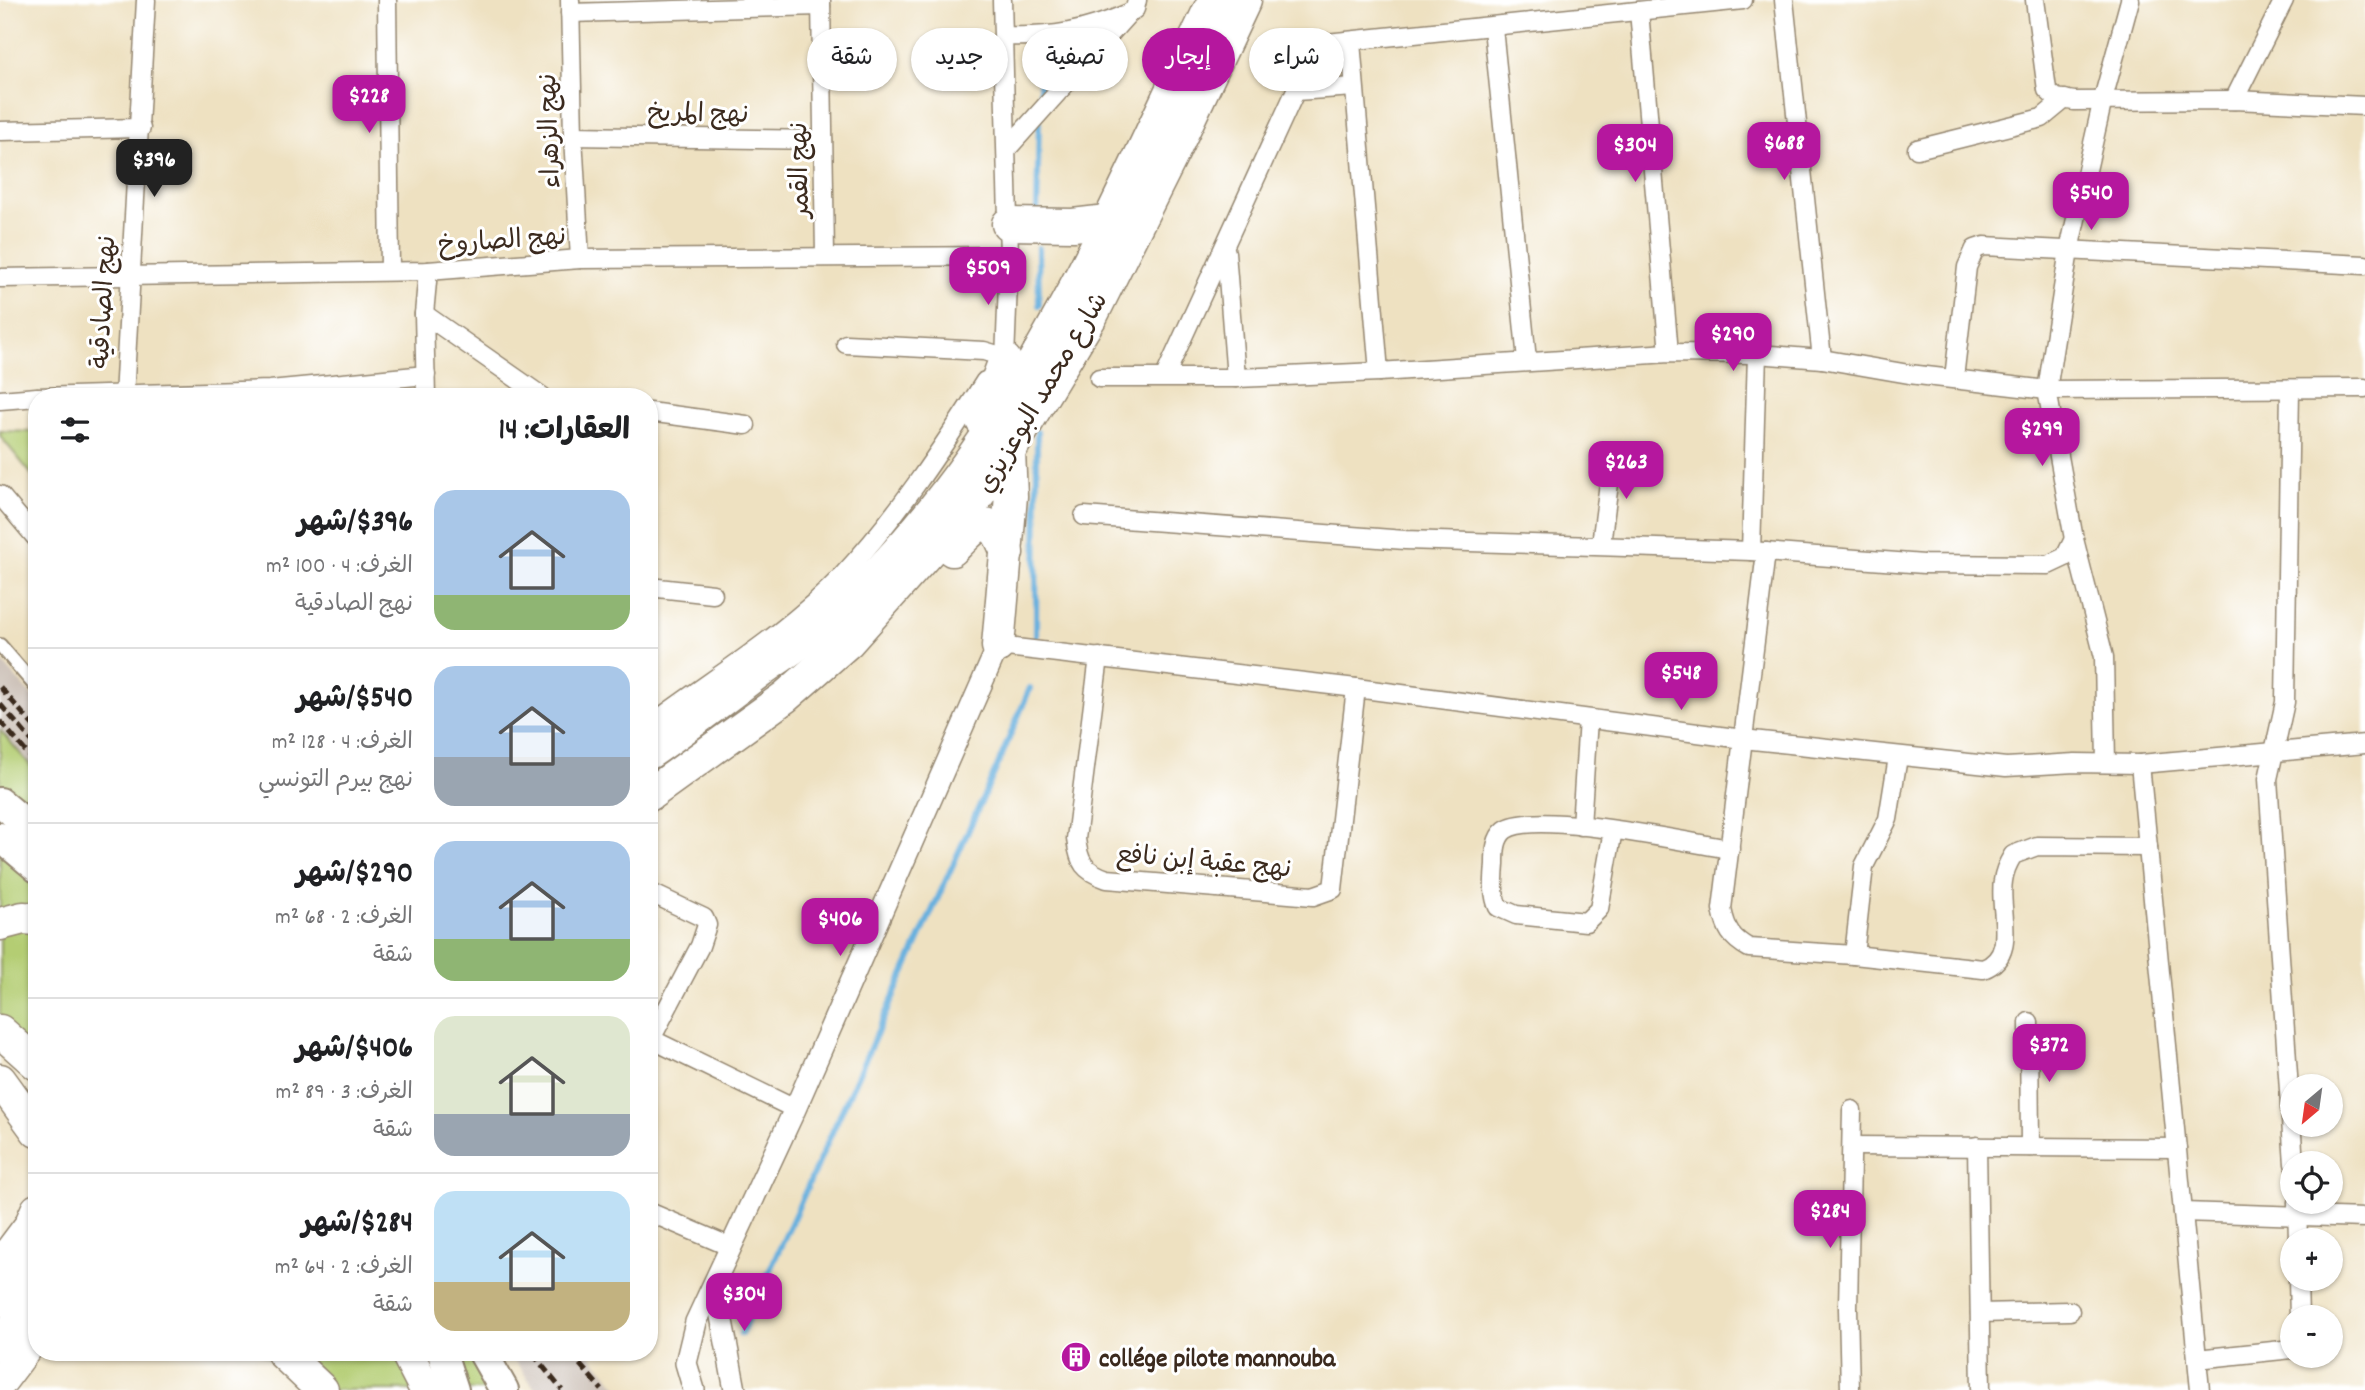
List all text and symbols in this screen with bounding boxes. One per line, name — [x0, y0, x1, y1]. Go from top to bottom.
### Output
chip: شقة — [807, 28, 897, 91]
chip: جديد — [911, 28, 1008, 91]
chip: تصفية — [1022, 28, 1128, 91]
chip: إيجار — [1142, 28, 1235, 91]
chip: شراء — [1249, 28, 1344, 91]
street label: نهج الزهراء — [531, 73, 572, 189]
pin: $228 — [328, 76, 410, 135]
text: $228 — [349, 81, 390, 114]
street label: نهج المريخ — [647, 96, 749, 135]
street label: نهج القمر — [782, 122, 821, 220]
pin: $688 — [1743, 122, 1825, 182]
pin: $304 — [1594, 124, 1676, 184]
text: $688 — [1763, 128, 1805, 161]
text: $304 — [1613, 130, 1657, 163]
pin: $396 — [113, 140, 195, 199]
text: $396 — [132, 145, 176, 178]
pin: $540 — [2050, 173, 2132, 232]
text: $540 — [2069, 178, 2113, 211]
street label: نهج الصاروخ — [437, 220, 568, 265]
street label: نهج الصادقية — [84, 235, 127, 370]
pin: $509 — [947, 247, 1029, 307]
text: $509 — [965, 253, 1011, 286]
street label: شارع محمد البوعزيزي — [969, 286, 1119, 502]
pin: $290 — [1692, 314, 1774, 373]
text: $290 — [1711, 319, 1755, 352]
pin: $299 — [2001, 408, 2083, 468]
icon: filters — [56, 411, 94, 449]
text: العقارات: 14 — [499, 411, 630, 454]
text: $299 — [2021, 414, 2063, 447]
pin: $263 — [1585, 442, 1667, 501]
text: $263 — [1604, 447, 1648, 480]
text: $396/شهر — [298, 503, 413, 546]
icon: home — [490, 518, 574, 602]
text: الغرف: 4 · 100 m² — [266, 551, 413, 584]
text: نهج الصادقية — [295, 589, 413, 622]
pin: $548 — [1640, 652, 1722, 712]
text: $548 — [1660, 658, 1702, 691]
text: $540/شهر — [297, 679, 413, 722]
icon: home — [490, 694, 574, 778]
text: الغرف: 4 · 128 m² — [272, 727, 413, 760]
text: نهج بيرم التونسي — [258, 765, 413, 798]
street label: نهج عقبة إبن نافع — [1115, 837, 1293, 890]
text: $290/شهر — [296, 854, 413, 897]
icon: home — [490, 869, 574, 953]
pin: $406 — [799, 898, 881, 958]
text: الغرف: 2 · 68 m² — [275, 902, 413, 935]
text: $406 — [817, 904, 863, 937]
text: شقة — [373, 940, 413, 973]
pin: $372 — [2008, 1024, 2090, 1084]
text: $406/شهر — [296, 1029, 413, 1072]
text: $372 — [2029, 1030, 2069, 1063]
icon: home — [490, 1044, 574, 1128]
north arrow — [2280, 1074, 2343, 1138]
map controls — [2280, 1074, 2343, 1368]
text: الغرف: 3 · 89 m² — [276, 1077, 413, 1110]
text: شقة — [373, 1115, 413, 1148]
button: locate — [2280, 1151, 2343, 1214]
pin: $284 — [1789, 1190, 1871, 1250]
text: $284 — [1810, 1196, 1850, 1229]
text: $284/شهر — [302, 1204, 413, 1247]
icon: home — [490, 1219, 574, 1303]
button: + — [2280, 1228, 2343, 1291]
text: الغرف: 2 · 64 m² — [275, 1252, 413, 1285]
pin: $304 — [703, 1274, 785, 1333]
text: $304 — [722, 1279, 766, 1312]
text: شقة — [373, 1290, 413, 1323]
button: − — [2280, 1305, 2343, 1368]
building icon: collége pilote mannouba — [1059, 1340, 1093, 1374]
place label: collége pilote mannouba — [1099, 1342, 1336, 1379]

